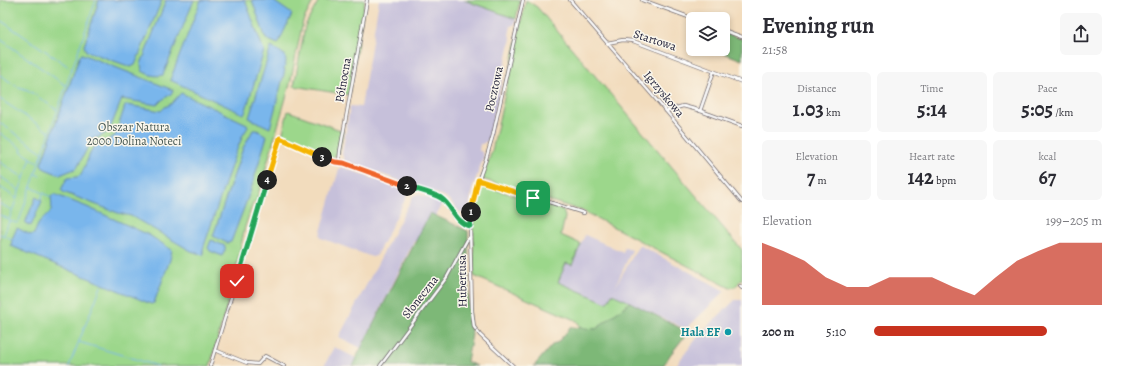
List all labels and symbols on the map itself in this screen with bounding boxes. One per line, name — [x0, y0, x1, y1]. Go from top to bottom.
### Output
street label: Startowa — [632, 26, 679, 55]
street label: Północna — [331, 56, 355, 104]
street label: Pocztowa — [481, 64, 507, 113]
street label: Igrzyskowa — [640, 67, 688, 121]
park label: Obszar Natura 2000 Dolina Noteci — [87, 119, 181, 149]
pin: 3 — [312, 147, 332, 167]
pin: 4 — [257, 170, 277, 190]
pin: 2 — [397, 176, 417, 196]
pin — [516, 181, 550, 215]
pin: 1 — [461, 202, 481, 222]
street label: Hubertusa — [454, 254, 470, 307]
pin — [220, 264, 254, 298]
street label: Słoneczna — [398, 272, 442, 322]
place label: Hala EF — [681, 324, 721, 340]
marker: Hala EF — [723, 327, 733, 337]

